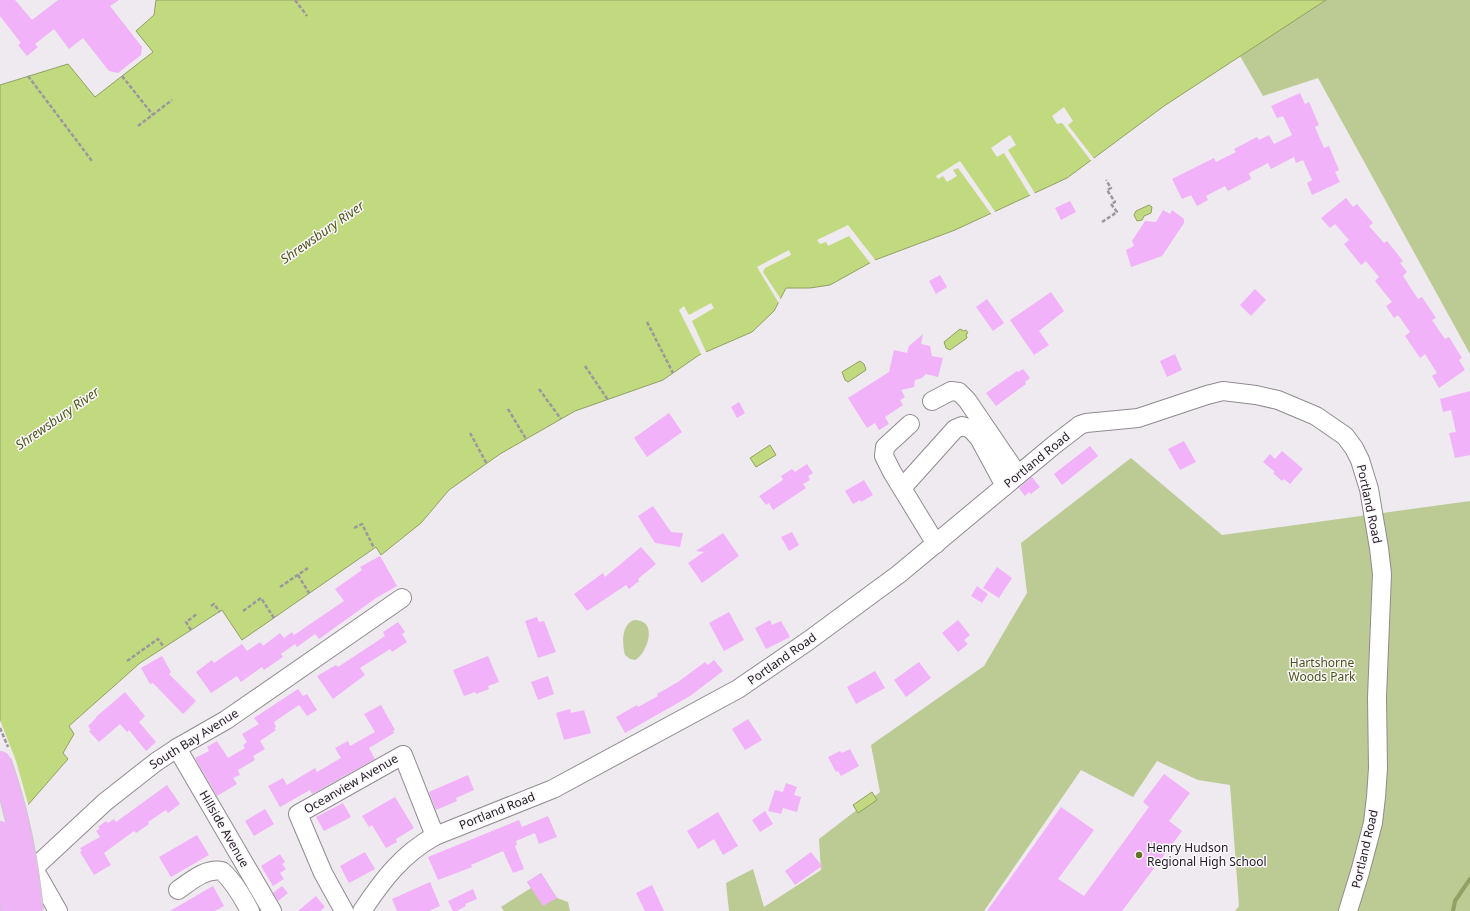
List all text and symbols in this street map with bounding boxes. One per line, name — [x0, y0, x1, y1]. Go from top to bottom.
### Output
water label: Shrewsbury River — [277, 196, 368, 268]
water label: Shrewsbury River — [12, 382, 103, 454]
street label: Portland Road — [1000, 428, 1073, 492]
street label: Portland Road — [1353, 463, 1386, 545]
street label: Portland Road — [744, 629, 820, 689]
park label: Hartshorne Woods Park — [1288, 654, 1356, 685]
street label: South Bay Avenue — [146, 704, 242, 773]
street label: Oceanview Avenue — [300, 749, 401, 818]
street label: Hillside Avenue — [195, 787, 254, 871]
street label: Portland Road — [456, 788, 537, 833]
street label: Portland Road — [1347, 808, 1382, 890]
place label: Henry Hudson Regional High School — [1147, 839, 1267, 870]
marker: Henry Hudson Regional High School — [1134, 850, 1144, 860]

